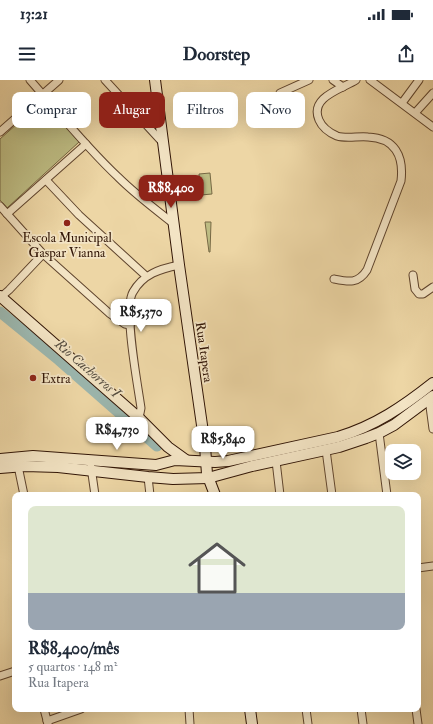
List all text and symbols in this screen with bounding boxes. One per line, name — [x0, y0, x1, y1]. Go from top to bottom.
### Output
text: 13:21 — [20, 5, 48, 24]
icon: menu — [16, 43, 38, 65]
text: Doorstep — [183, 43, 250, 66]
icon: share — [395, 43, 417, 65]
chip: Comprar — [12, 92, 91, 128]
chip: Alugar — [99, 92, 165, 128]
chip: Filtros — [173, 92, 238, 128]
chip: Novo — [246, 92, 305, 128]
pin: R$8,400 — [134, 175, 208, 209]
text: R$8,400 — [148, 180, 194, 196]
marker: Escola Municipal Gaspar Vianna — [62, 218, 72, 228]
place label: Escola Municipal Gaspar Vianna — [22, 230, 113, 262]
pin: R$5,370 — [104, 299, 178, 333]
text: R$5,370 — [120, 304, 162, 320]
street label: Rua Itapera — [191, 321, 216, 384]
water label: Rio Cachorros I — [51, 335, 126, 403]
place label: Extra — [41, 371, 71, 387]
marker: Extra — [28, 373, 38, 383]
pin: R$4,730 — [80, 417, 154, 451]
text: R$4,730 — [95, 422, 139, 438]
pin: R$5,840 — [186, 426, 260, 460]
text: R$5,840 — [200, 431, 246, 447]
map controls — [385, 444, 421, 480]
button: layers — [385, 444, 421, 480]
icon: home — [181, 532, 253, 604]
text: R$8,400/mês — [28, 638, 119, 659]
text: 5 quartos · 148 m² — [28, 659, 117, 675]
text: Rua Itapera — [28, 675, 89, 691]

